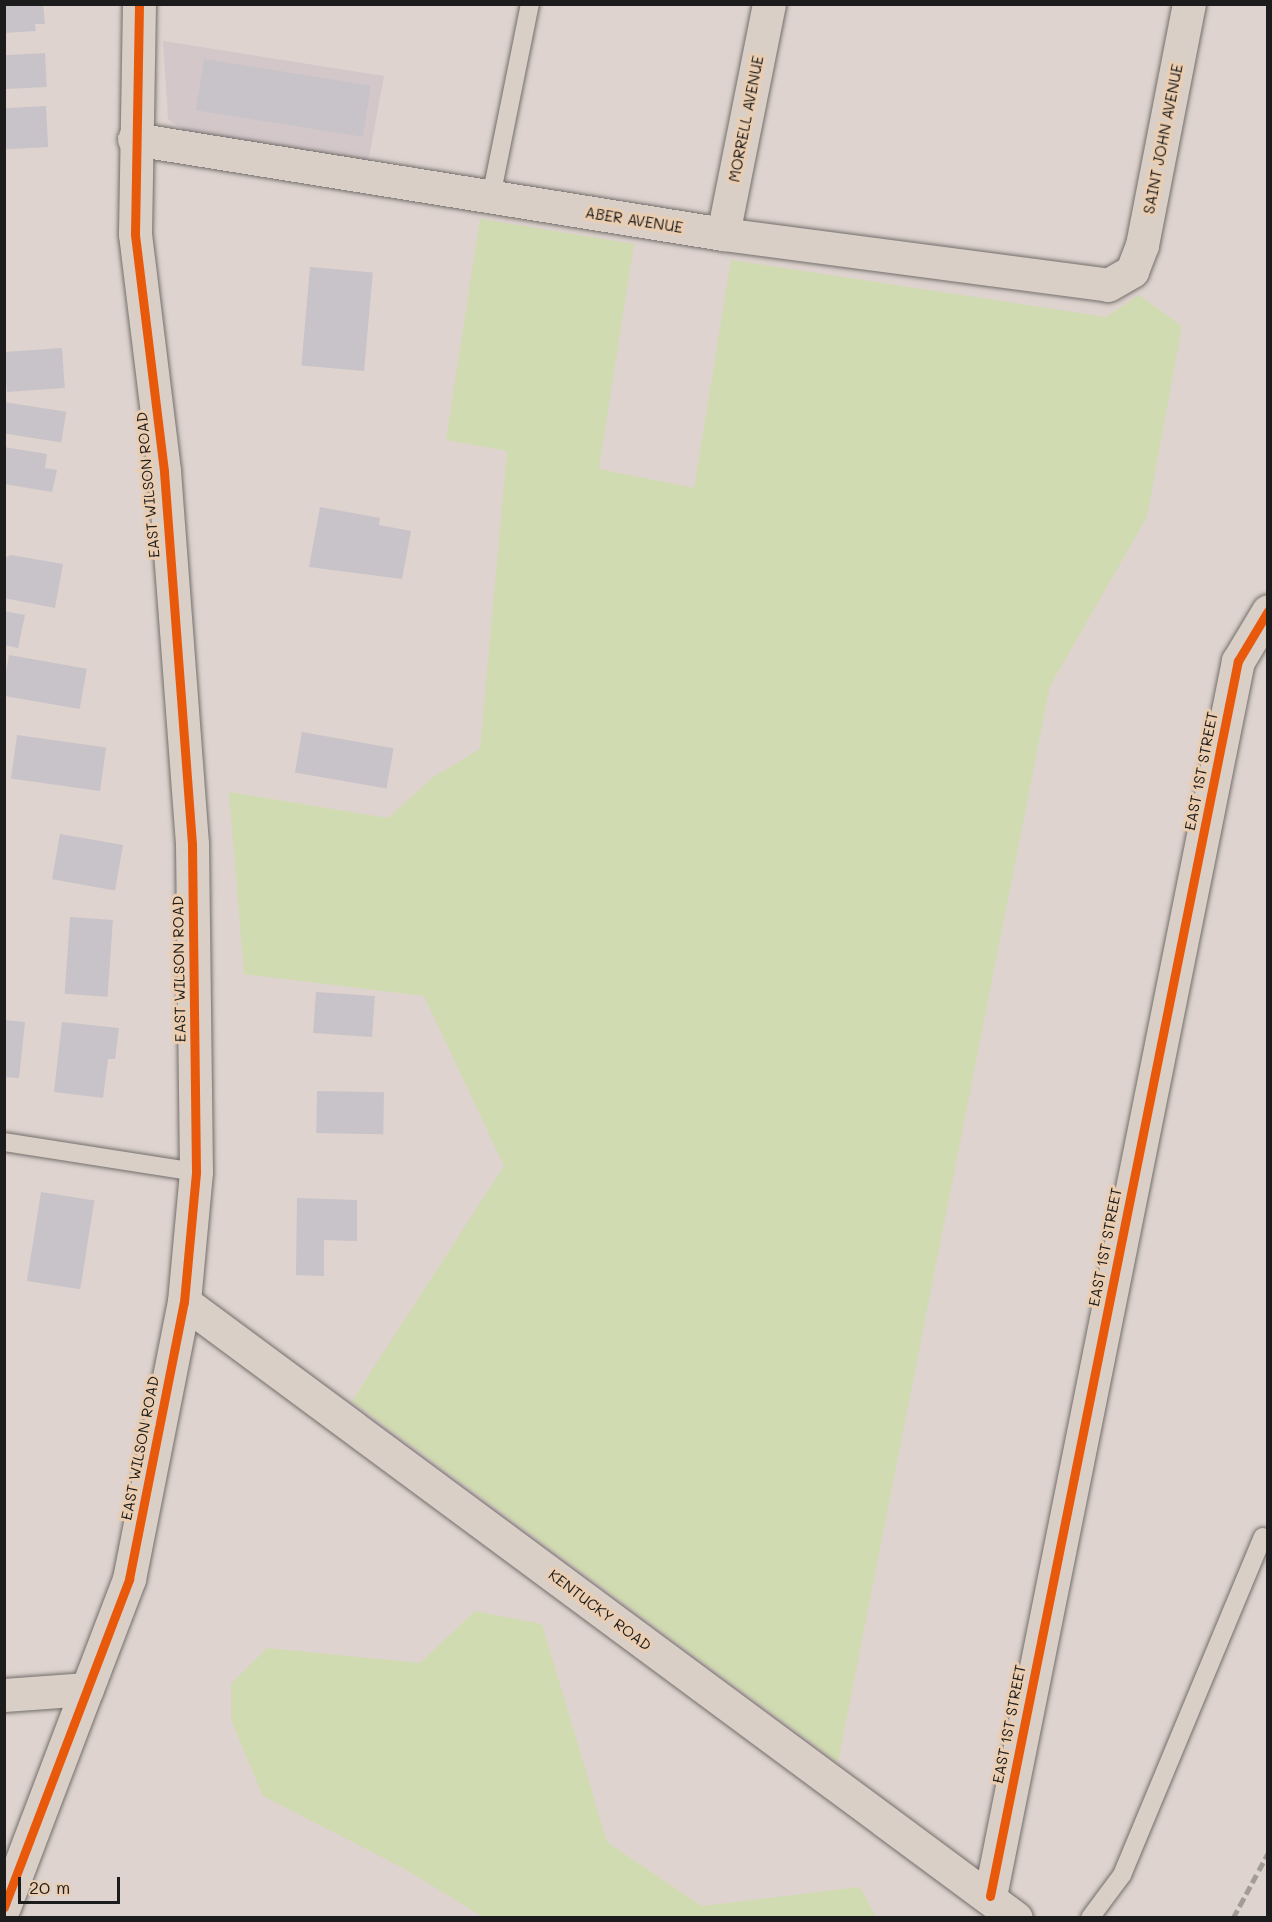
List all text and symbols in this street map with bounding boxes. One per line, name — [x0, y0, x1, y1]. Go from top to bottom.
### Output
street label: MORRELL AVENUE — [725, 54, 767, 184]
street label: SAINT JOHN AVENUE — [1140, 63, 1186, 215]
street label: ABER AVENUE — [584, 203, 684, 237]
street label: EAST WILSON ROAD — [133, 411, 163, 559]
street label: EAST 1ST STREET — [1181, 710, 1221, 832]
street label: EAST WILSON ROAD — [169, 896, 189, 1042]
street label: EAST 1ST STREET — [1085, 1186, 1125, 1308]
street label: EAST WILSON ROAD — [117, 1374, 163, 1522]
street label: KENTUCKY ROAD — [545, 1566, 655, 1654]
street label: EAST 1ST STREET — [989, 1663, 1029, 1785]
scale bar — [21, 1865, 123, 1903]
text: 20 m — [29, 1875, 70, 1899]

